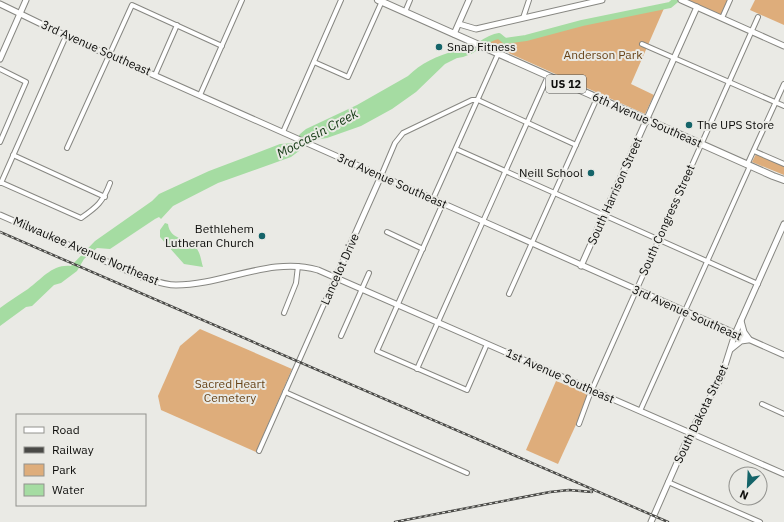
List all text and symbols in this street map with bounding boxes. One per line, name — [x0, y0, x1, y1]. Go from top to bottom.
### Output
street label: 3rd Avenue Southeast — [39, 17, 153, 79]
place label: Snap Fitness — [447, 39, 516, 54]
marker: Snap Fitness — [434, 42, 444, 52]
park label: Anderson Park — [564, 47, 643, 62]
road number: US 12 — [546, 75, 586, 93]
street label: 6th Avenue Southeast — [590, 89, 704, 150]
water label: Moccasin Creek — [274, 105, 361, 162]
place label: The UPS Store — [697, 117, 775, 132]
marker: The UPS Store — [684, 120, 694, 130]
street label: South Harrison Street — [584, 135, 645, 247]
street label: 3rd Avenue Southeast — [335, 150, 449, 212]
street label: South Congress Street — [635, 162, 698, 278]
place label: Neill School — [519, 165, 583, 180]
marker: Neill School — [586, 168, 596, 178]
street label: Milwaukee Avenue Northeast — [11, 213, 161, 288]
place label: Bethlehem Lutheran Church — [165, 221, 254, 250]
street label: Lancelot Drive — [317, 230, 362, 307]
marker: Bethlehem Lutheran Church — [257, 231, 267, 241]
street label: 3rd Avenue Southeast — [630, 282, 744, 344]
street label: 1st Avenue Southeast — [504, 345, 617, 406]
street label: South Dakota Street — [670, 362, 731, 466]
park label: Sacred Heart Cemetery — [195, 376, 265, 405]
legend — [16, 414, 146, 506]
text: Road — [52, 422, 80, 437]
text: Railway — [52, 442, 94, 457]
text: Park — [52, 462, 77, 477]
north arrow — [728, 466, 768, 506]
text: Water — [52, 482, 85, 497]
text: N — [737, 487, 750, 503]

